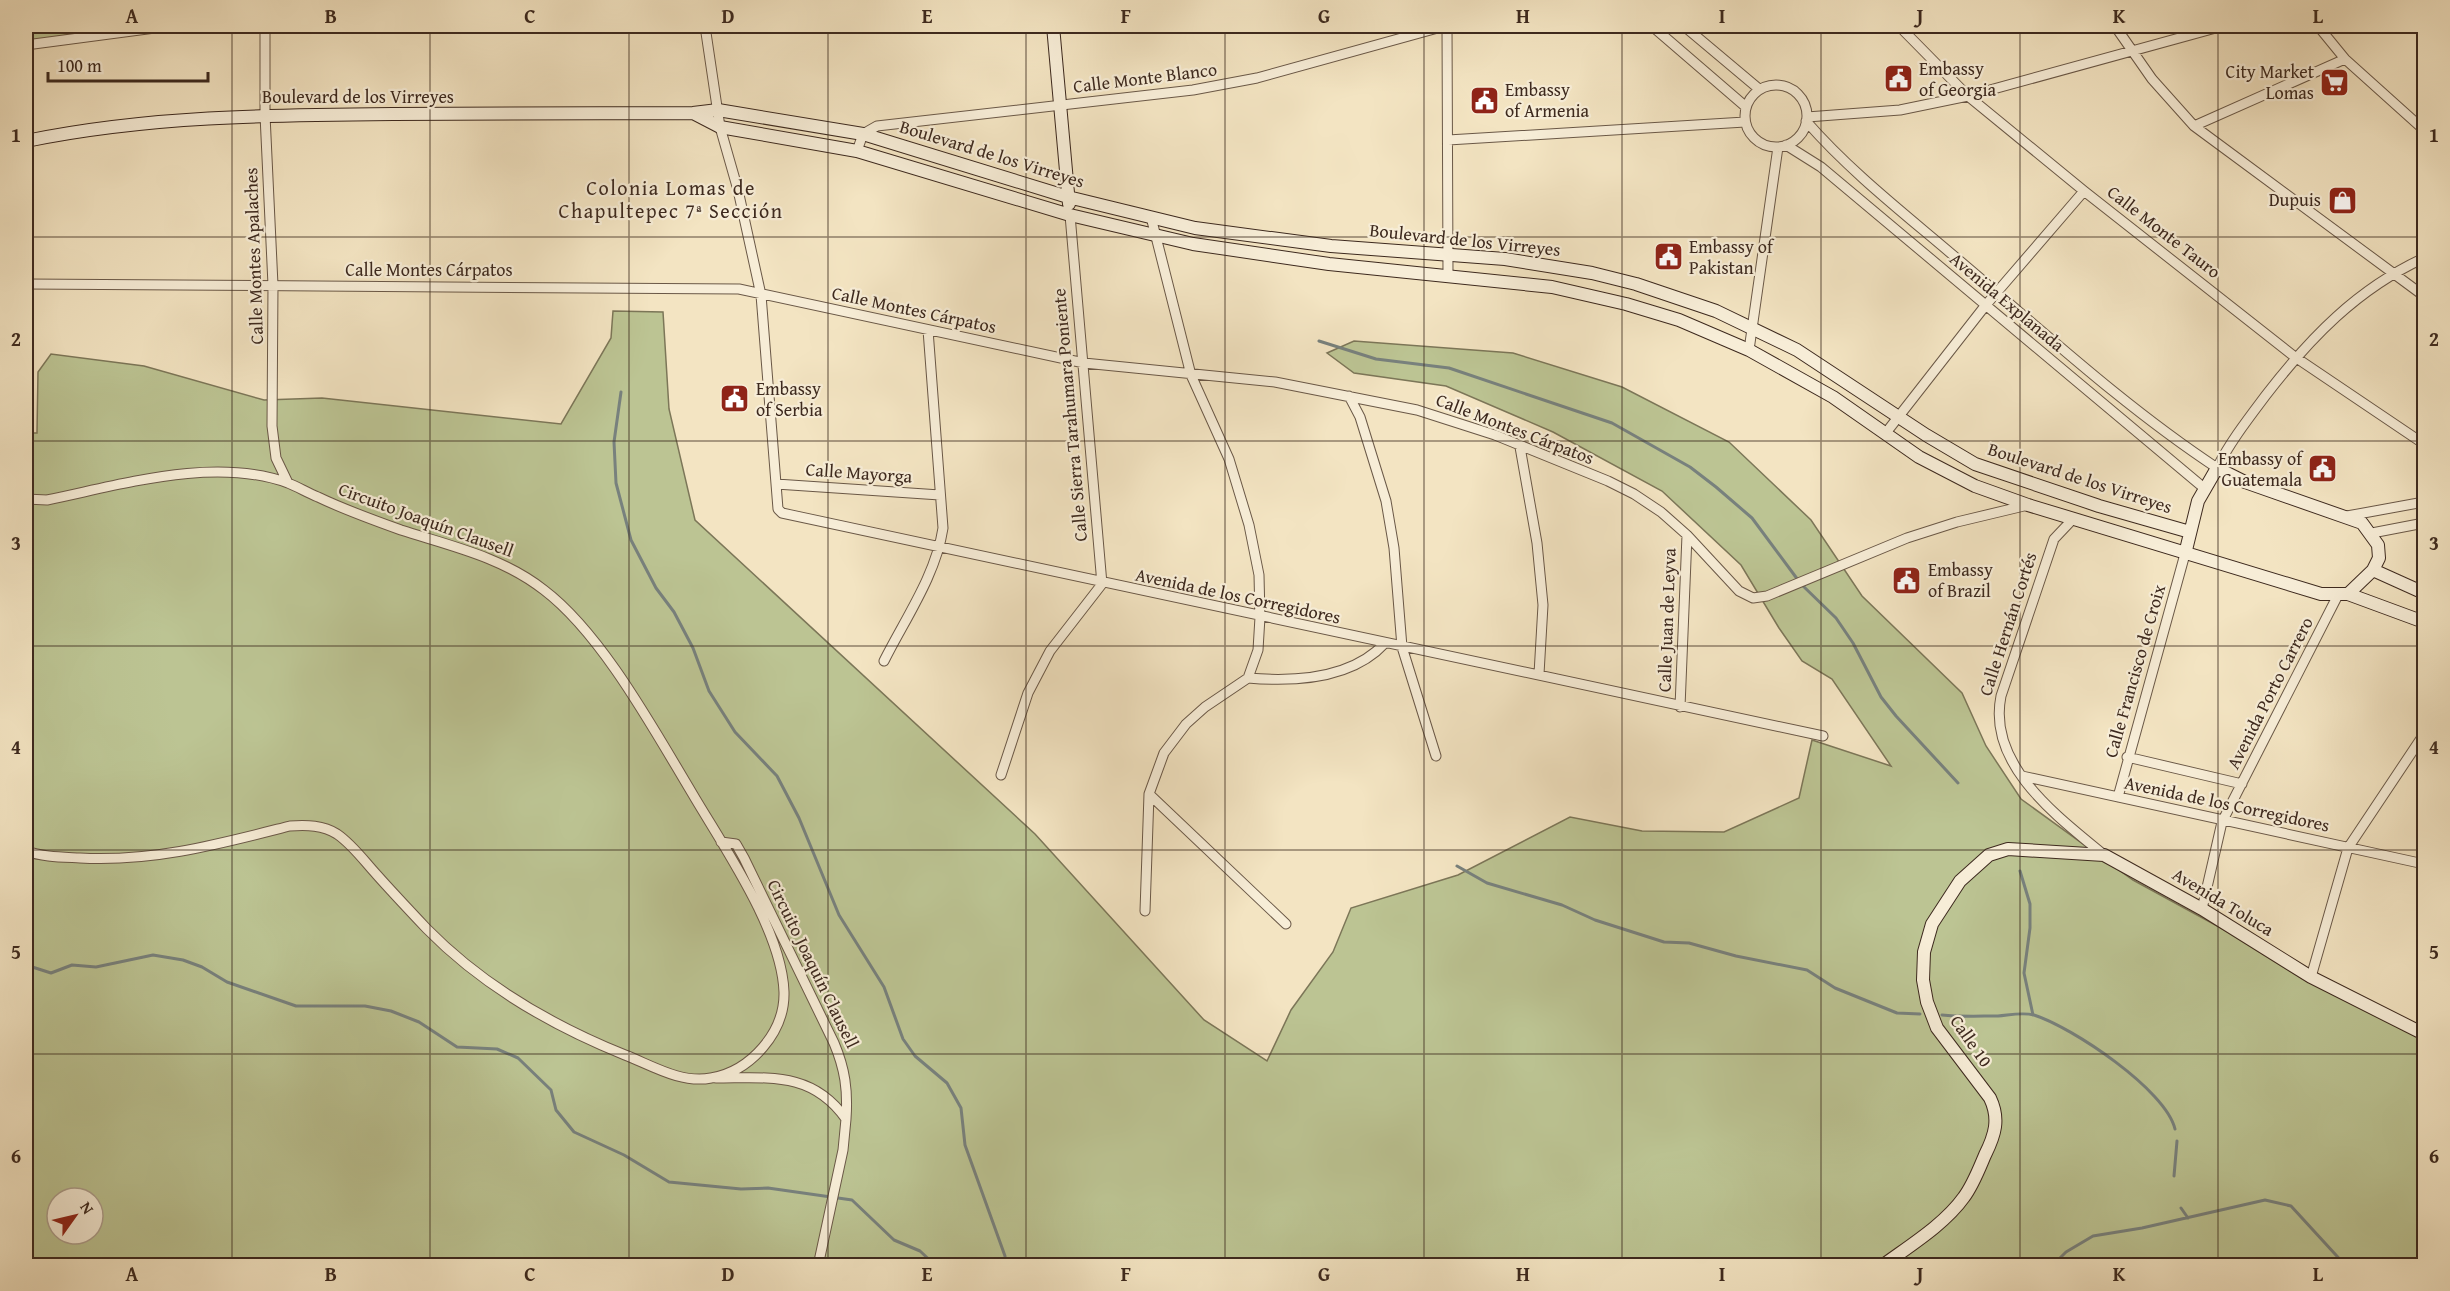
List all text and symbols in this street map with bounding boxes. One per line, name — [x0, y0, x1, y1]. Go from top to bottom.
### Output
text: A — [126, 1, 139, 30]
text: B — [325, 1, 337, 30]
text: C — [524, 1, 536, 30]
text: D — [721, 1, 735, 30]
text: E — [922, 1, 933, 30]
text: F — [1121, 1, 1131, 30]
text: G — [1318, 1, 1330, 30]
text: H — [1516, 1, 1530, 30]
text: I — [1719, 1, 1725, 30]
text: J — [1914, 1, 1924, 30]
text: K — [2113, 1, 2126, 30]
text: L — [2313, 1, 2324, 30]
scale bar — [48, 45, 208, 83]
text: 100 m — [57, 52, 102, 79]
street label: Calle Monte Blanco — [1071, 55, 1218, 100]
place label: Embassy of Georgia — [1919, 55, 1997, 103]
place label: City Market Lomas — [2226, 58, 2315, 106]
public building icon: Embassy of Georgia — [1882, 63, 1914, 95]
supermarket icon: City Market Lomas — [2319, 66, 2351, 98]
place label: Embassy of Armenia — [1505, 76, 1590, 124]
street label: Boulevard de los Virreyes — [262, 83, 454, 110]
public building icon: Embassy of Armenia — [1468, 84, 1500, 116]
street label: Boulevard de los Virreyes — [896, 113, 1088, 194]
text: 1 — [11, 120, 21, 149]
text: 1 — [2429, 120, 2439, 149]
street label: Calle Montes Apalaches — [237, 167, 270, 345]
district label: Colonia Lomas de Chapultepec 7ª Sección — [559, 173, 783, 225]
street label: Calle Monte Tauro — [2102, 179, 2227, 285]
shop icon: Dupuis — [2326, 184, 2358, 216]
place label: Dupuis — [2269, 186, 2321, 213]
street label: Boulevard de los Virreyes — [1368, 216, 1562, 263]
place label: Embassy of Pakistan — [1689, 233, 1775, 281]
public building icon: Embassy of Pakistan — [1652, 241, 1684, 273]
street label: Avenida Explanada — [1944, 245, 2071, 358]
street label: Calle Montes Cárpatos — [345, 256, 513, 283]
street label: Calle Montes Cárpatos — [829, 279, 999, 340]
street label: Calle Sierra Tarahumara Poniente — [1045, 287, 1094, 543]
text: 2 — [11, 324, 21, 353]
text: 2 — [2429, 324, 2439, 353]
place label: Embassy of Serbia — [756, 375, 823, 423]
public building icon: Embassy of Serbia — [719, 383, 751, 415]
street label: Calle Montes Cárpatos — [1432, 386, 1598, 471]
street label: Boulevard de los Virreyes — [1985, 435, 2176, 520]
place label: Embassy of Guatemala — [2218, 445, 2304, 493]
public building icon: Embassy of Guatemala — [2307, 453, 2339, 485]
street label: Calle Mayorga — [805, 455, 914, 490]
street label: Circuito Joaquín Clausell — [335, 475, 518, 564]
text: 3 — [11, 528, 21, 557]
text: 3 — [2429, 528, 2439, 557]
street label: Calle Juan de Leyva — [1650, 547, 1683, 692]
street label: Calle Hernán Cortés — [1972, 549, 2043, 699]
place label: Embassy of Brazil — [1928, 556, 1993, 604]
street label: Avenida de los Corregidores — [1133, 561, 1343, 630]
public building icon: Embassy of Brazil — [1891, 564, 1923, 596]
street label: Calle Francisco de Croix — [2097, 580, 2172, 761]
street label: Avenida Porto Carrero — [2219, 612, 2320, 774]
text: 4 — [11, 732, 21, 761]
text: 4 — [2429, 732, 2439, 761]
street label: Avenida de los Corregidores — [2122, 769, 2332, 838]
street label: Avenida Toluca — [2167, 861, 2280, 943]
street label: Circuito Joaquín Clausell — [761, 875, 866, 1053]
text: 5 — [11, 937, 21, 966]
text: 5 — [2429, 937, 2439, 966]
street label: Calle 10 — [1944, 1009, 1999, 1073]
text: 6 — [11, 1141, 21, 1170]
text: 6 — [2429, 1141, 2439, 1170]
north arrow — [45, 1186, 105, 1246]
text: N — [74, 1196, 101, 1219]
text: A — [126, 1259, 139, 1288]
text: B — [325, 1259, 337, 1288]
text: C — [524, 1259, 536, 1288]
text: D — [721, 1259, 735, 1288]
text: E — [922, 1259, 933, 1288]
text: F — [1121, 1259, 1131, 1288]
text: G — [1318, 1259, 1330, 1288]
text: H — [1516, 1259, 1530, 1288]
text: I — [1719, 1259, 1725, 1288]
text: J — [1914, 1259, 1924, 1288]
text: K — [2113, 1259, 2126, 1288]
text: L — [2313, 1259, 2324, 1288]

